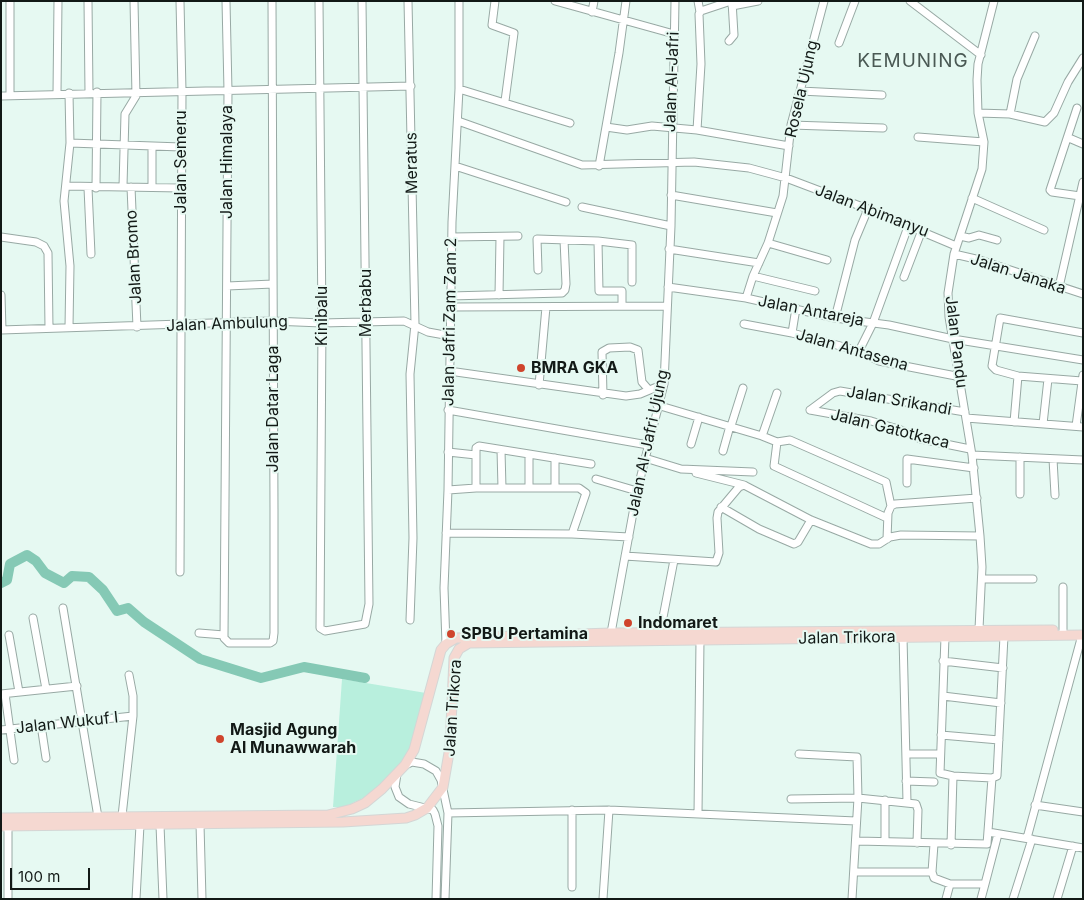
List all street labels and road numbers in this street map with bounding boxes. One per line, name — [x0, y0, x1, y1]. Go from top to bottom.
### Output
street label: Jalan Al-Jafri — [661, 31, 683, 133]
street label: Rosela Ujung — [781, 38, 823, 140]
street label: Jalan Himalaya — [217, 105, 237, 219]
street label: Jalan Semeru — [171, 110, 191, 214]
street label: Meratus — [402, 132, 422, 194]
street label: Jalan Abimanyu — [812, 180, 932, 242]
street label: Jalan Bromo — [122, 209, 146, 305]
street label: Jalan Jafri Zam Zam 2 — [439, 238, 461, 406]
street label: Jalan Janaka — [968, 250, 1068, 298]
street label: Merbabu — [356, 269, 376, 337]
street label: Kinibalu — [312, 286, 332, 346]
street label: Jalan Antareja — [756, 291, 866, 331]
street label: Jalan Pandu — [941, 295, 971, 389]
street label: Jalan Ambulung — [166, 312, 288, 336]
street label: Jalan Antasena — [794, 325, 910, 375]
street label: Jalan Datar Laga — [263, 345, 283, 473]
street label: Jalan Al-Jafri Ujung — [623, 368, 673, 518]
street label: Jalan Srikandi — [845, 382, 953, 420]
street label: Jalan Gatotkaca — [829, 405, 951, 453]
street label: Jalan Trikora — [798, 628, 896, 648]
street label: Jalan Trikora — [440, 659, 466, 757]
street label: Jalan Wukuf I — [15, 708, 119, 738]

